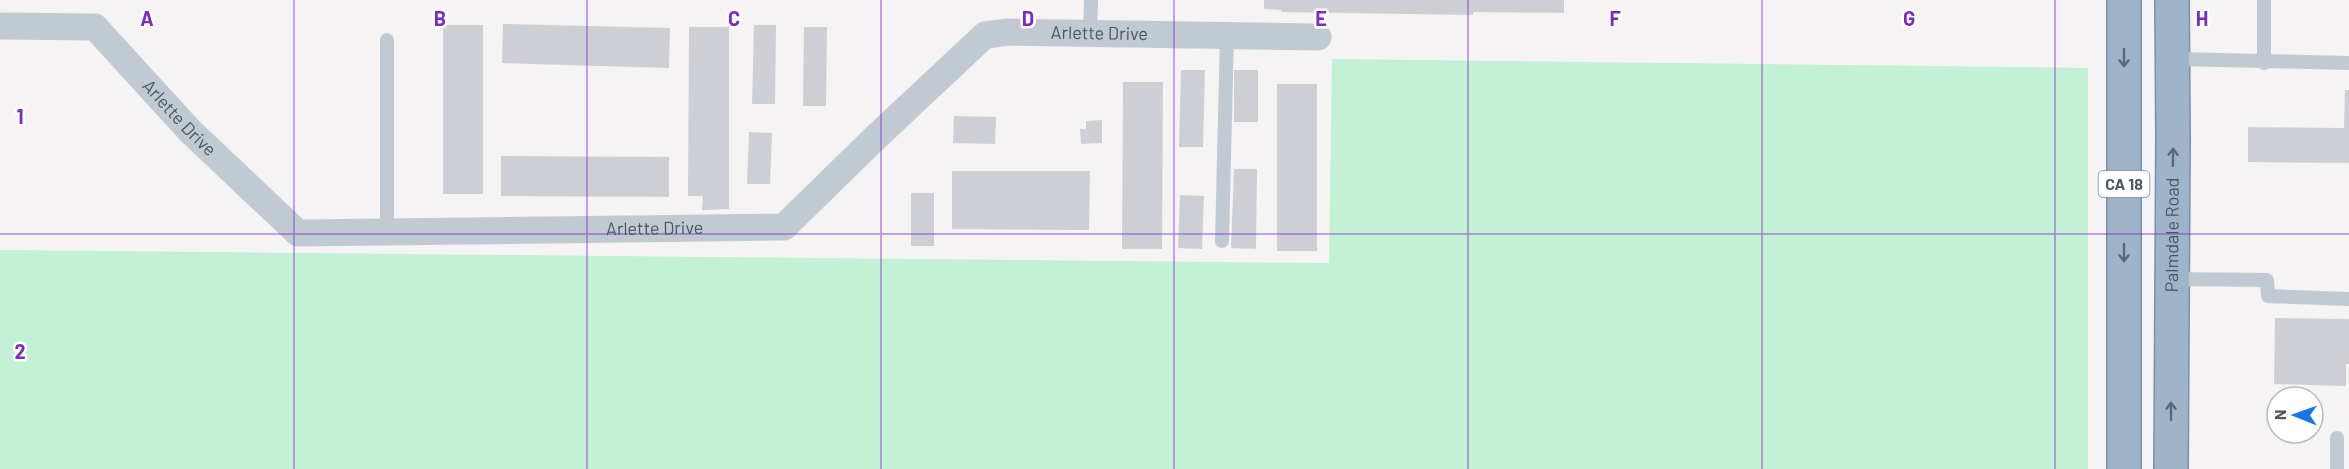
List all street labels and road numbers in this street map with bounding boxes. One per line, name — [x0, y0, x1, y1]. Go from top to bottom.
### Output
street label: Arlette Drive — [1051, 21, 1148, 44]
street label: Arlette Drive — [138, 75, 221, 160]
road number: CA 18 — [2098, 171, 2150, 197]
street label: Palmdale Road — [2160, 177, 2183, 293]
street label: Arlette Drive — [606, 216, 703, 239]

